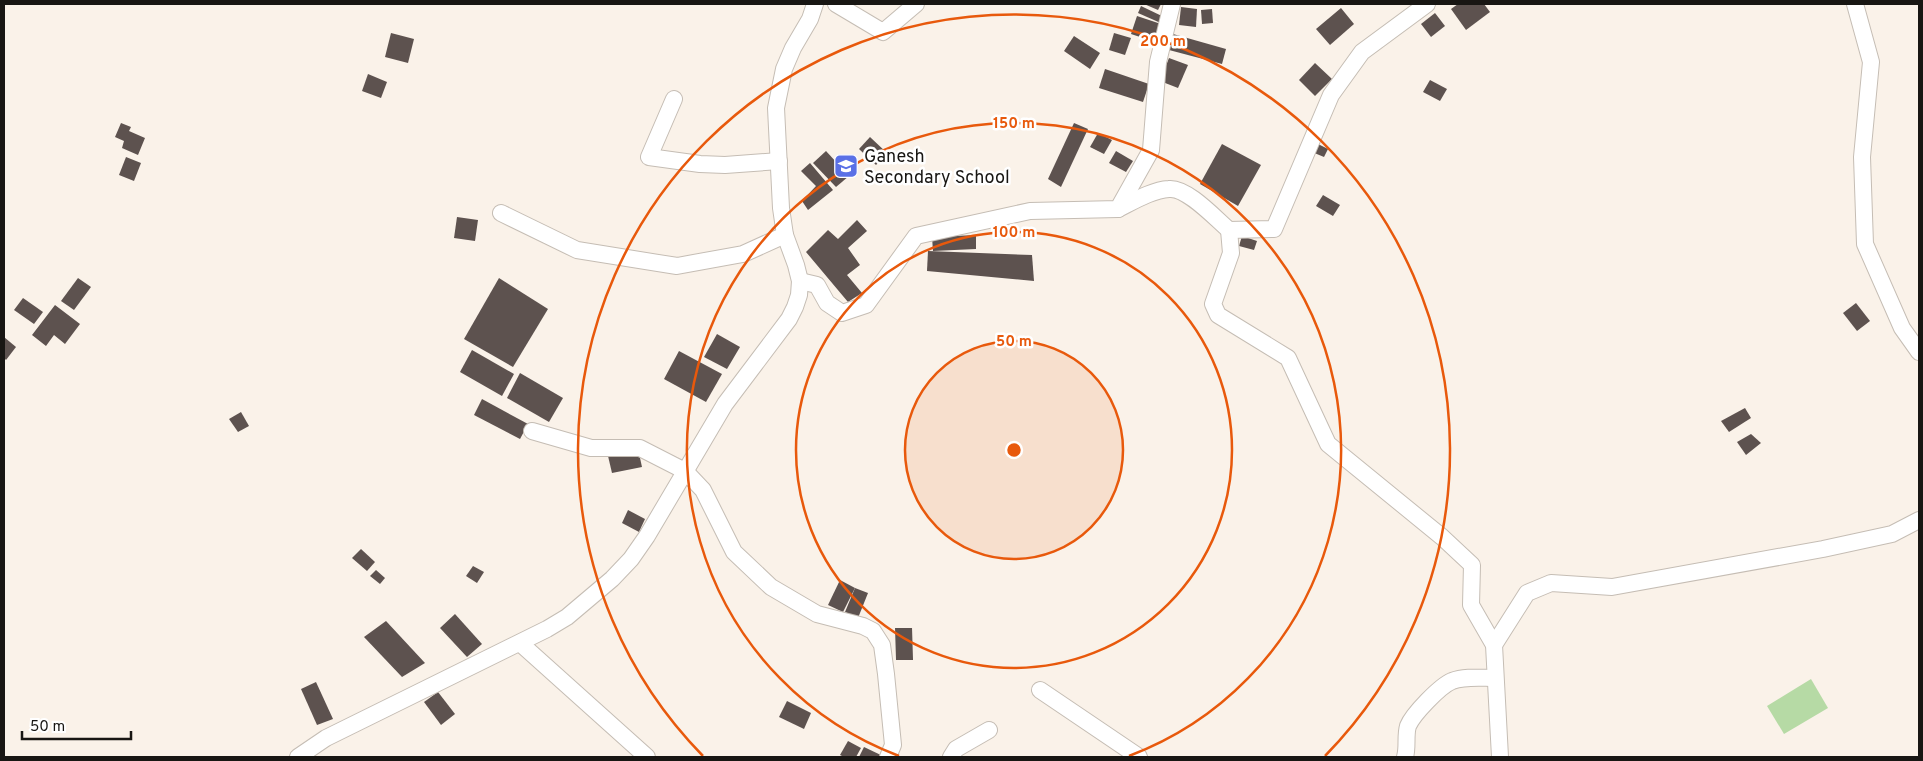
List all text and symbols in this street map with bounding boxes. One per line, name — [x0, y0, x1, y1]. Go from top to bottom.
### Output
text: 200 m — [1140, 33, 1186, 52]
text: 150 m — [993, 115, 1035, 134]
place label: Ganesh Secondary School — [864, 146, 1010, 190]
school or university icon: Ganesh Secondary School — [833, 153, 859, 179]
text: 100 m — [993, 224, 1035, 243]
text: 50 m — [996, 333, 1032, 352]
centre of rings — [1005, 441, 1023, 459]
scale bar — [22, 708, 131, 740]
text: 50 m — [30, 718, 65, 737]

